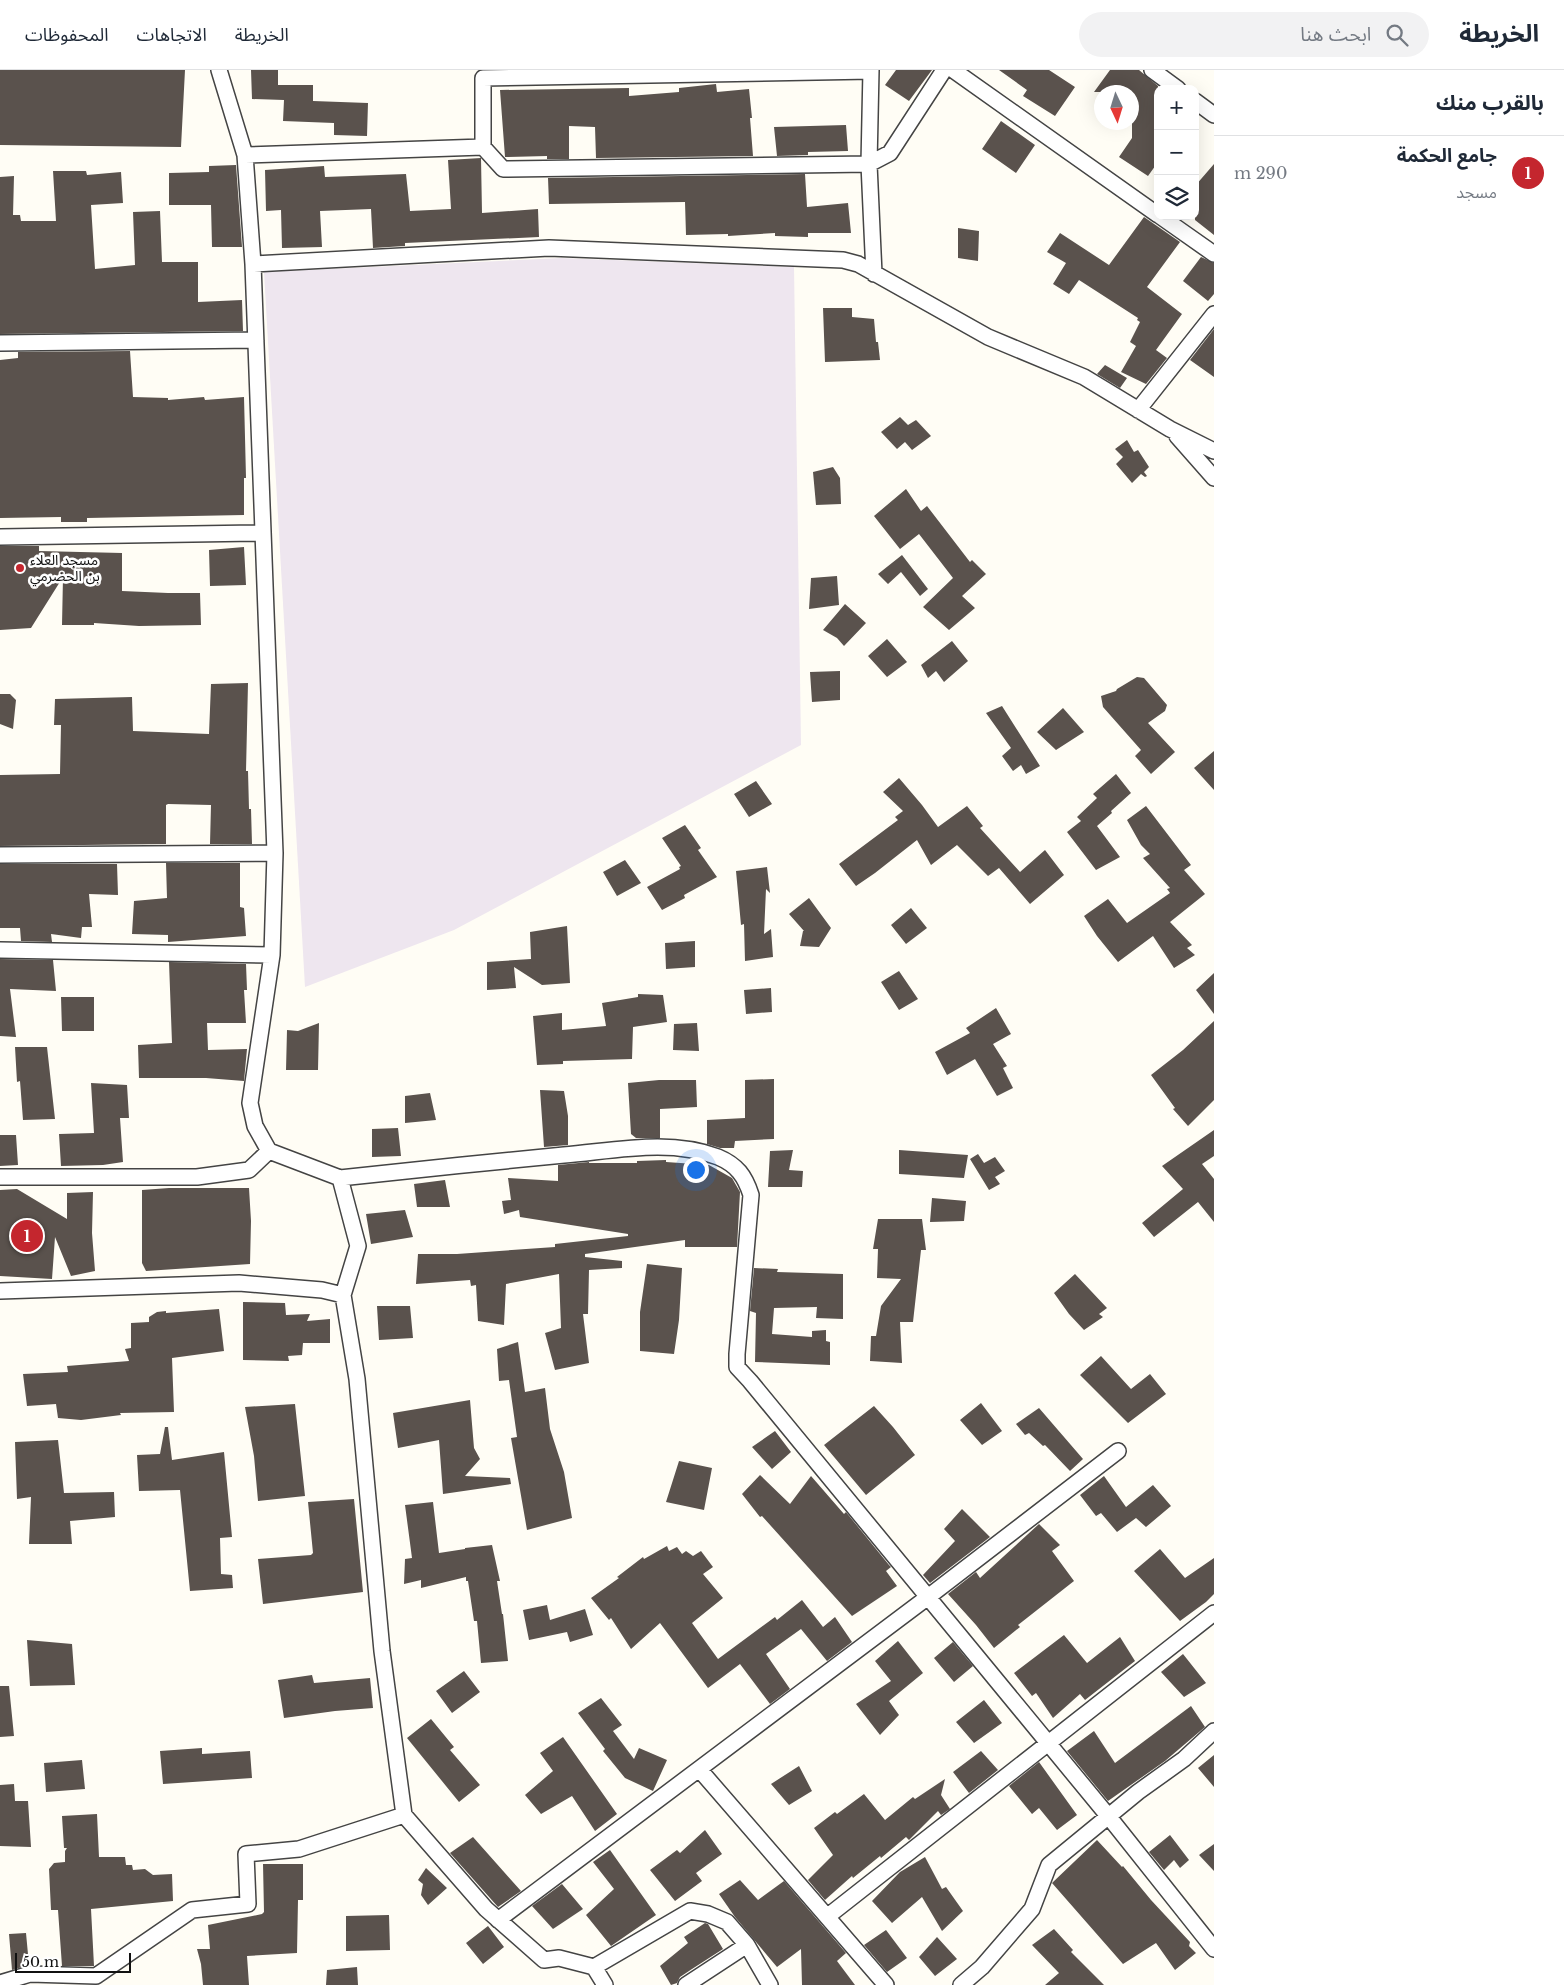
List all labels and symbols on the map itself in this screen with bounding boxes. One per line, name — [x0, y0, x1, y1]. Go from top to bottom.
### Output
north arrow — [1094, 85, 1139, 130]
place label: مسجد العلاء بن الحضرمي — [30, 551, 100, 587]
marker: مسجد العلاء بن الحضرمي — [14, 562, 26, 574]
your location — [683, 1157, 709, 1183]
pin: 1 — [11, 1217, 43, 1255]
scale bar — [15, 1950, 131, 1973]

